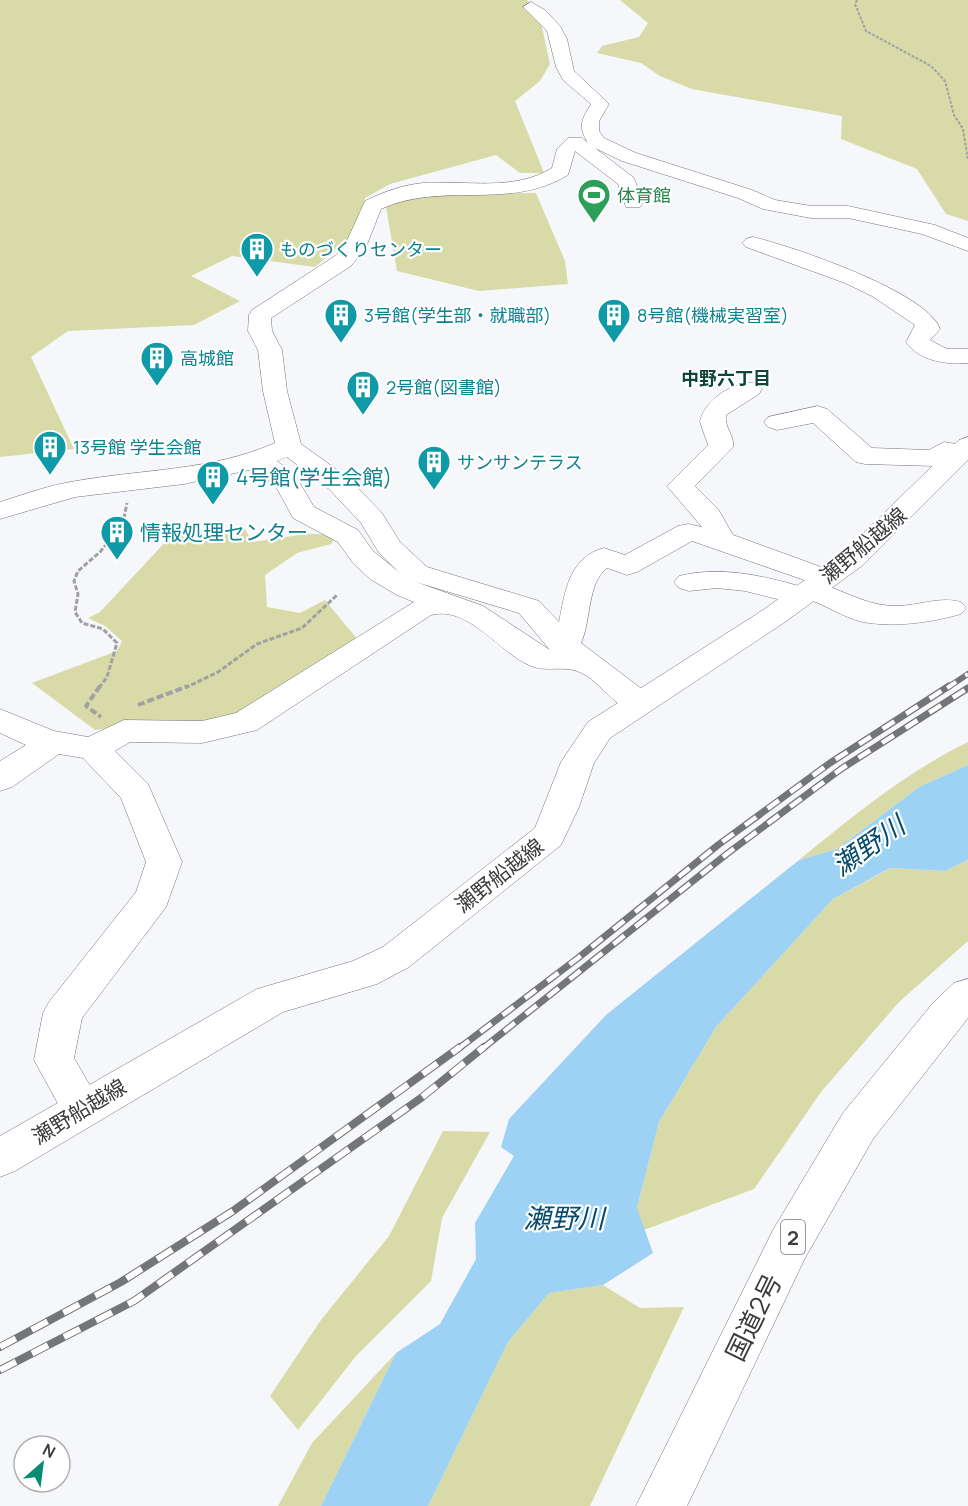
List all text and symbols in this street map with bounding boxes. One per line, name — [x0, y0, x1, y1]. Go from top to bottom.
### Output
sports icon: 体育館 — [576, 177, 612, 224]
place label: 体育館 — [617, 183, 671, 207]
building icon: ものづくりセンター — [239, 231, 275, 278]
place label: ものづくりセンター — [280, 237, 442, 261]
building icon: 3号館(学生部・就職部) — [323, 297, 359, 344]
building icon: 8号館(機械実習室) — [596, 297, 632, 344]
place label: 3号館(学生部・就職部) — [364, 303, 551, 327]
place label: 8号館(機械実習室) — [637, 303, 789, 327]
building icon: 高城館 — [139, 340, 175, 387]
place label: 高城館 — [180, 346, 234, 370]
district label: 中野六丁目 — [681, 366, 771, 390]
building icon: 2号館(図書館) — [345, 369, 381, 416]
place label: 2号館(図書館) — [386, 375, 502, 399]
building icon: 13号館 学生会館 — [32, 429, 68, 476]
place label: 13号館 学生会館 — [73, 435, 202, 459]
building icon: サンサンテラス — [416, 444, 452, 491]
place label: サンサンテラス — [457, 450, 583, 474]
building icon: 4号館(学生会館) — [195, 459, 231, 506]
place label: 4号館(学生会館) — [236, 463, 392, 491]
street label: 瀬野船越線 — [814, 501, 912, 589]
building icon: 情報処理センター — [99, 514, 135, 561]
place label: 情報処理センター — [140, 518, 308, 546]
water label: 瀬野川 — [824, 805, 914, 883]
street label: 瀬野船越線 — [449, 832, 549, 918]
street label: 瀬野船越線 — [27, 1072, 131, 1150]
water label: 瀬野川 — [524, 1199, 607, 1236]
road number: 2 — [781, 1220, 805, 1254]
street label: 国道2号 — [716, 1267, 790, 1367]
north arrow — [12, 1434, 72, 1494]
text: N — [39, 1438, 59, 1463]

